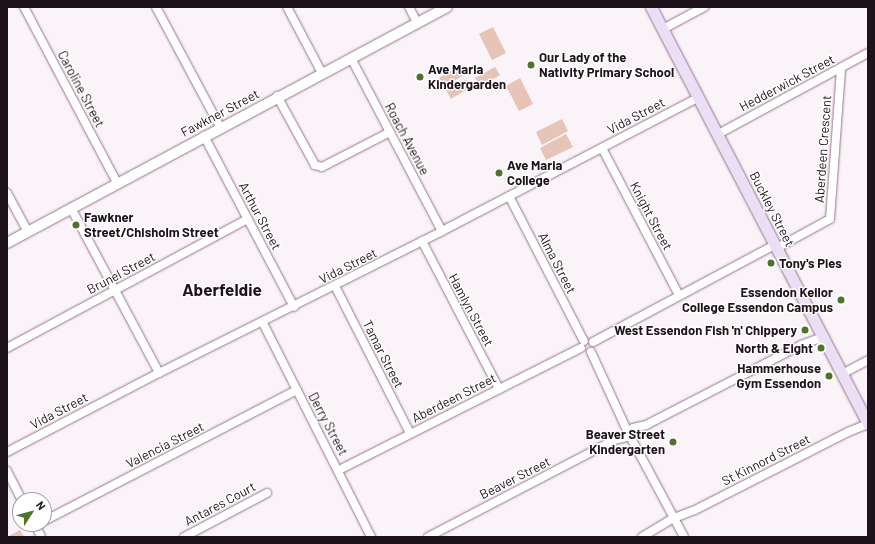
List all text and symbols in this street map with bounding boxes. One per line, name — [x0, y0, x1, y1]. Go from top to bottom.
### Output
street label: Caroline Street — [54, 48, 108, 130]
place label: Our Lady of the Nativity Primary School — [539, 50, 674, 81]
street label: Hedderwick Street — [737, 51, 837, 115]
marker: Our Lady of the Nativity Primary School — [526, 60, 536, 70]
place label: Ave Maria Kindergarden — [428, 62, 506, 93]
marker: Ave Maria Kindergarden — [415, 72, 425, 82]
street label: Fawkner Street — [178, 86, 262, 140]
street label: Vida Street — [605, 94, 667, 138]
street label: Aberdeen Crescent — [811, 95, 835, 203]
street label: Roach Avenue — [381, 100, 433, 178]
place label: Ave Maria College — [507, 158, 562, 189]
marker: Ave Maria College — [494, 168, 504, 178]
street label: Buckley Street — [746, 169, 798, 249]
street label: Knight Street — [626, 179, 676, 253]
street label: Arthur Street — [236, 180, 284, 252]
place label: Fawkner Street/Chisholm Street — [84, 210, 219, 241]
marker: Fawkner Street/Chisholm Street — [71, 220, 81, 230]
street label: Alma Street — [535, 230, 579, 296]
street label: Vida Street — [316, 245, 380, 287]
street label: Brunel Street — [84, 249, 158, 297]
place label: Tony's Pies — [779, 255, 842, 271]
marker: Tony's Pies — [766, 258, 776, 268]
street label: Hamlyn Street — [445, 271, 497, 349]
district label: Aberfeldie — [182, 280, 262, 300]
place label: Essendon Keilor College Essendon Campus — [682, 285, 833, 316]
marker: Essendon Keilor College Essendon Campus — [836, 295, 846, 305]
street label: Tamar Street — [359, 317, 407, 391]
place label: West Essendon Fish 'n' Chippery — [614, 322, 797, 338]
marker: West Essendon Fish 'n' Chippery — [800, 325, 810, 335]
place label: North & Eight — [735, 340, 813, 356]
marker: North & Eight — [816, 343, 826, 353]
place label: Hammerhouse Gym Essendon — [737, 361, 821, 392]
street label: Aberdeen Street — [409, 370, 499, 426]
marker: Hammerhouse Gym Essendon — [824, 371, 834, 381]
street label: Vida Street — [28, 389, 90, 433]
street label: Derry Street — [305, 390, 351, 458]
street label: Valencia Street — [123, 419, 207, 471]
place label: Beaver Street Kindergarten — [586, 427, 665, 458]
street label: St Kinnord Street — [719, 431, 813, 489]
marker: Beaver Street Kindergarten — [668, 437, 678, 447]
street label: Beaver Street — [477, 454, 553, 502]
street label: Antares Court — [182, 479, 258, 529]
north arrow — [12, 492, 52, 532]
text: N — [34, 498, 49, 512]

